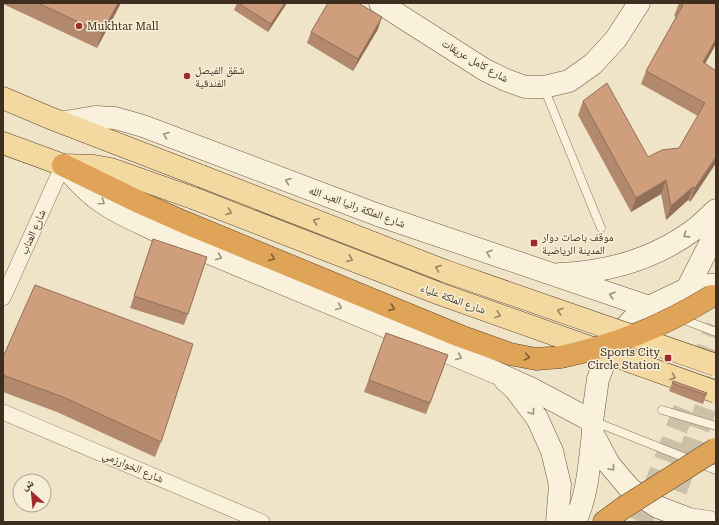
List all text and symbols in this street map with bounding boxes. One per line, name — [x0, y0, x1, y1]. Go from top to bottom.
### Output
place label: Mukhtar Mall — [87, 20, 159, 33]
marker: Mukhtar Mall — [74, 21, 84, 31]
street label: شارع كامل عريقات — [439, 37, 511, 85]
place label: شقق الفيصل الفندقية — [195, 64, 245, 90]
marker: شقق الفيصل الفندقية — [182, 71, 192, 81]
one-way arrow — [163, 131, 170, 139]
one-way arrow — [284, 177, 291, 185]
street label: شارع الملكة رانيا العبد الله — [307, 184, 407, 230]
one-way arrow — [97, 197, 104, 204]
street label: شارع العناب — [17, 208, 49, 256]
one-way arrow — [226, 208, 233, 216]
one-way arrow — [313, 217, 320, 225]
one-way arrow — [683, 230, 690, 237]
place label: موقف باصات دوار المدينة الرياضية — [541, 231, 614, 257]
marker: موقف باصات دوار المدينة الرياضية — [529, 238, 539, 248]
one-way arrow — [486, 250, 493, 258]
one-way arrow — [215, 252, 222, 260]
one-way arrow — [269, 254, 276, 262]
one-way arrow — [347, 255, 354, 263]
one-way arrow — [434, 264, 441, 272]
street label: شارع الملكة علياء — [419, 281, 487, 317]
one-way arrow — [609, 291, 616, 300]
one-way arrow — [335, 302, 342, 310]
one-way arrow — [388, 303, 396, 311]
one-way arrow — [557, 307, 564, 315]
one-way arrow — [495, 310, 502, 319]
place label: Sports City Circle Station — [588, 346, 660, 372]
one-way arrow — [524, 352, 531, 361]
one-way arrow — [455, 353, 462, 361]
marker: Sports City Circle Station — [663, 353, 673, 363]
one-way arrow — [670, 373, 677, 381]
one-way arrow — [528, 407, 535, 414]
street label: شارع الخوارزمي — [100, 448, 165, 487]
one-way arrow — [608, 463, 615, 470]
north arrow — [12, 473, 52, 513]
text: ش — [20, 476, 37, 494]

